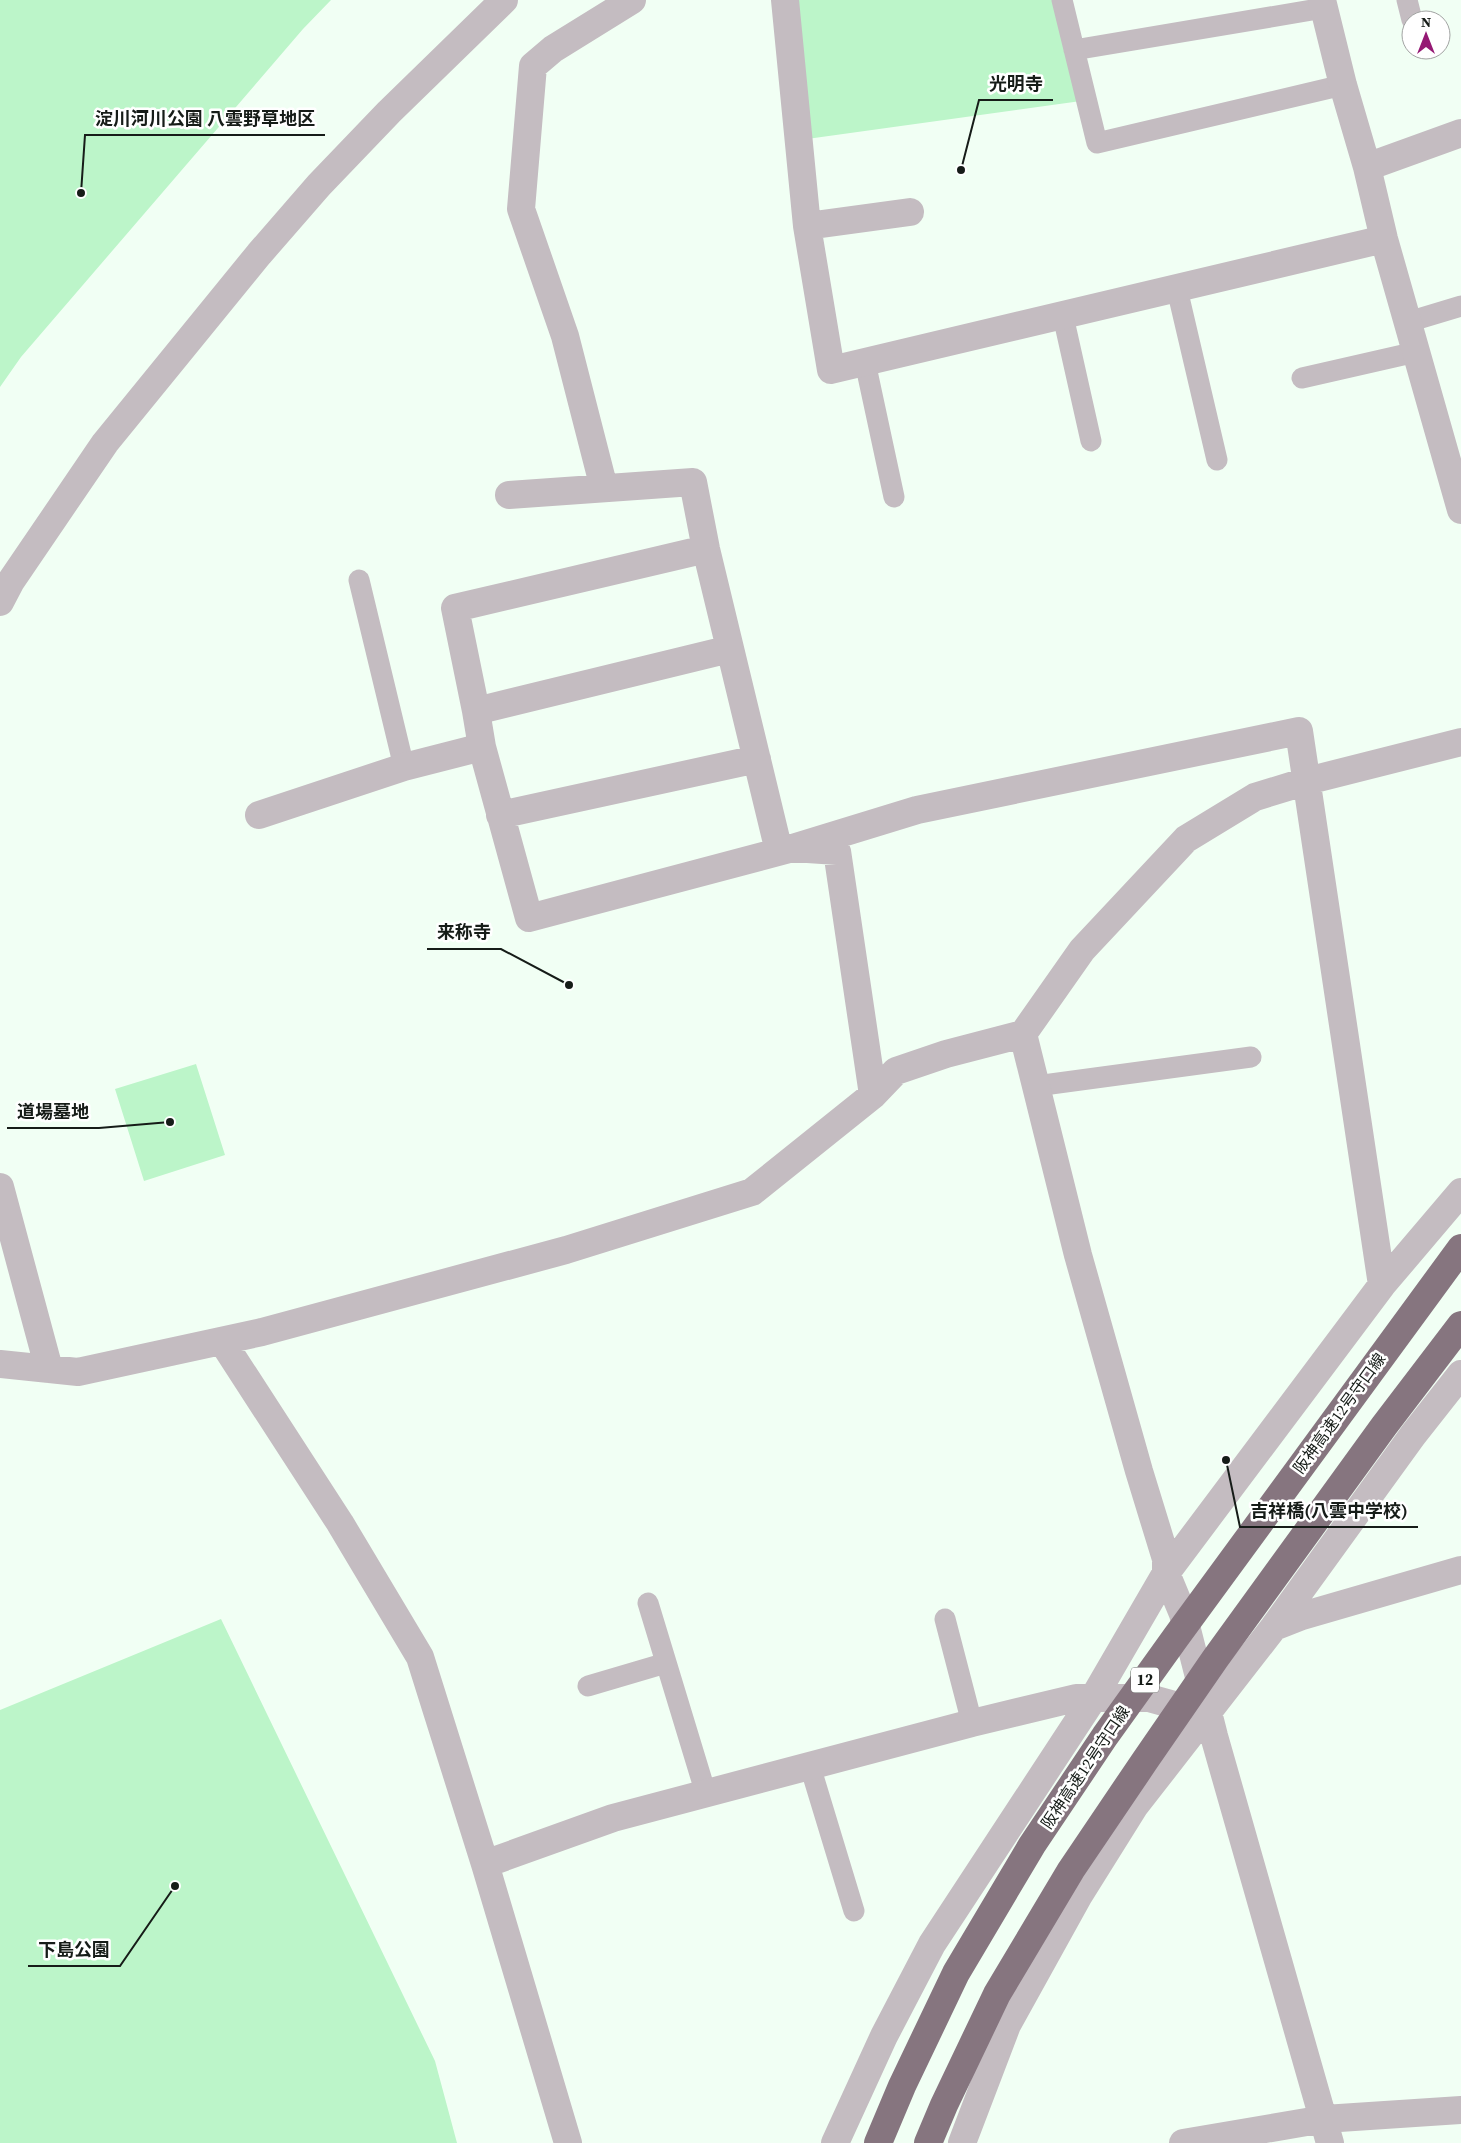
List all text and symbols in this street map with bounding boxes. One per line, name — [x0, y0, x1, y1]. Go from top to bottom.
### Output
north arrow — [1401, 10, 1451, 60]
text: N — [1421, 12, 1431, 32]
callout: 光明寺 — [979, 67, 1053, 100]
text: 光明寺 — [989, 71, 1043, 96]
callout: 淀川河川公園 八雲野草地区 — [85, 102, 325, 135]
text: 淀川河川公園 八雲野草地区 — [95, 106, 315, 131]
callout: 来称寺 — [427, 916, 501, 949]
text: 来称寺 — [437, 919, 491, 944]
callout: 道場墓地 — [7, 1095, 99, 1128]
text: 道場墓地 — [17, 1099, 89, 1124]
street label: 阪神高速12号守口線 — [1288, 1348, 1390, 1478]
callout: 吉祥橋(八雲中学校) — [1240, 1494, 1418, 1527]
text: 吉祥橋(八雲中学校) — [1250, 1498, 1408, 1523]
road number: 12 — [1131, 1668, 1159, 1692]
street label: 阪神高速12号守口線 — [1036, 1701, 1134, 1833]
callout: 下島公園 — [28, 1933, 120, 1966]
text: 下島公園 — [38, 1937, 110, 1962]

